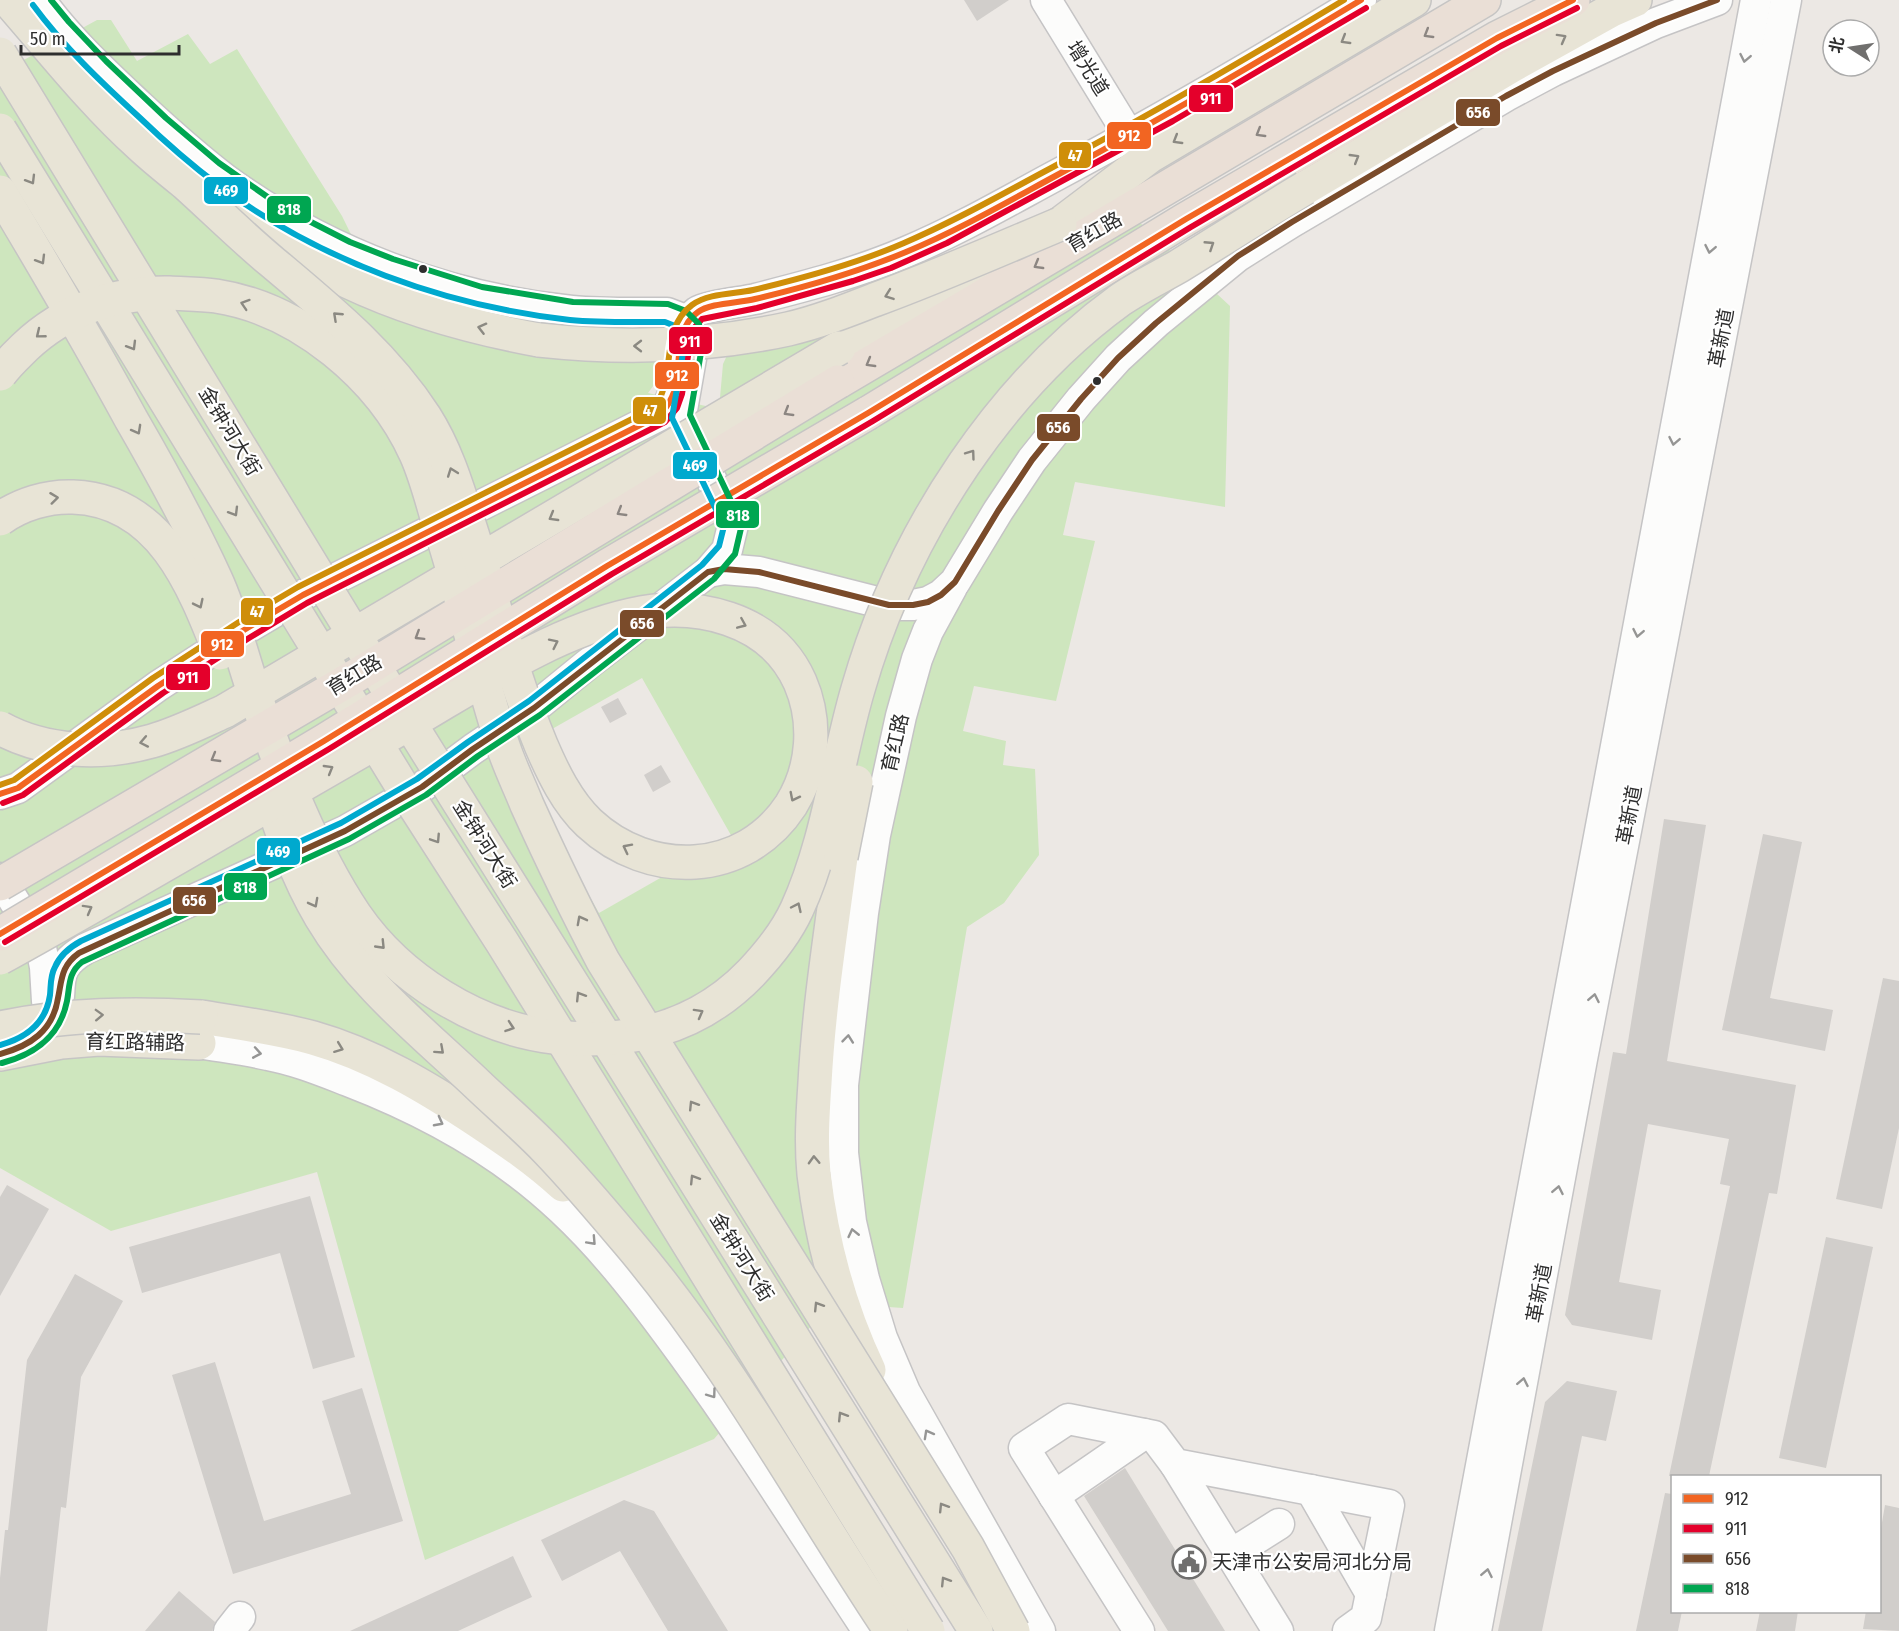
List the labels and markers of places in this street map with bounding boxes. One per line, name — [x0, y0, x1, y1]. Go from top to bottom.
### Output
unlabelled marker — [417, 263, 429, 275]
unlabelled marker — [1091, 375, 1103, 387]
public building icon: 天津市公安局河北分局 — [1171, 1544, 1207, 1580]
place label: 天津市公安局河北分局 — [1212, 1550, 1412, 1574]

